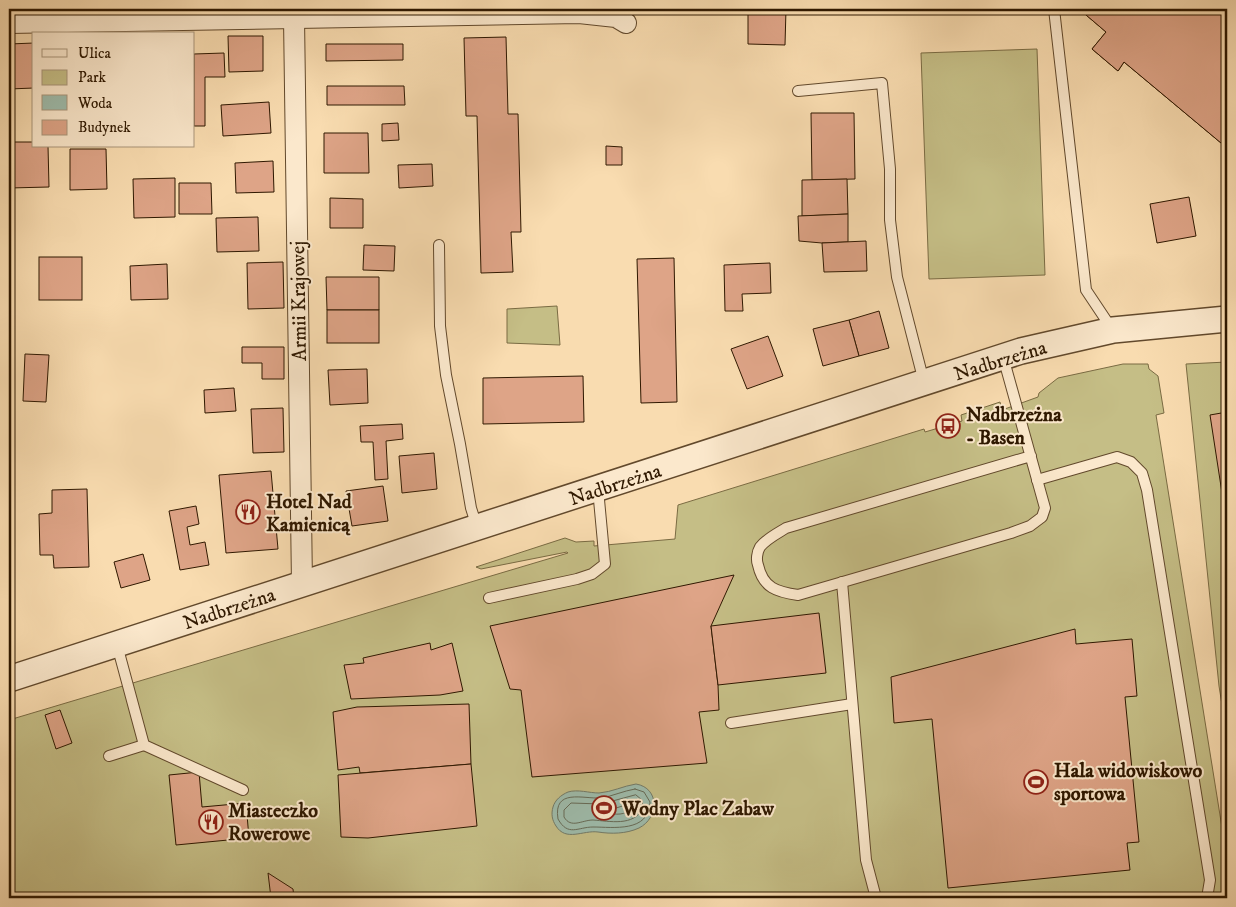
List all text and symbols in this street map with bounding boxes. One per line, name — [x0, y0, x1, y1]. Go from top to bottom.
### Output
legend — [32, 32, 195, 148]
text: Ulica — [78, 44, 111, 63]
text: Park — [78, 68, 107, 87]
text: Woda — [77, 94, 113, 113]
text: Budynek — [78, 118, 131, 137]
street label: Armii Krajowej — [286, 241, 313, 361]
street label: Nadbrzeżna — [951, 335, 1050, 387]
place label: Nadbrzeżna - Basen — [966, 403, 1062, 451]
bus stop icon: Nadbrzeżna - Basen — [935, 413, 961, 439]
street label: Nadbrzeżna — [566, 459, 665, 512]
place label: Hotel Nad Kamienicą — [266, 490, 353, 538]
restaurant icon: Hotel Nad Kamienicą — [235, 499, 261, 525]
street label: Nadbrzeżna — [180, 583, 279, 636]
place label: Hala widowiskowo sportowa — [1054, 759, 1202, 807]
sports icon: Hala widowiskowo sportowa — [1023, 769, 1049, 795]
sports icon: Wodny Plac Zabaw — [591, 795, 617, 821]
place label: Wodny Plac Zabaw — [621, 797, 774, 822]
place label: Miasteczko Rowerowe — [228, 799, 318, 847]
restaurant icon: Miasteczko Rowerowe — [198, 809, 224, 835]

